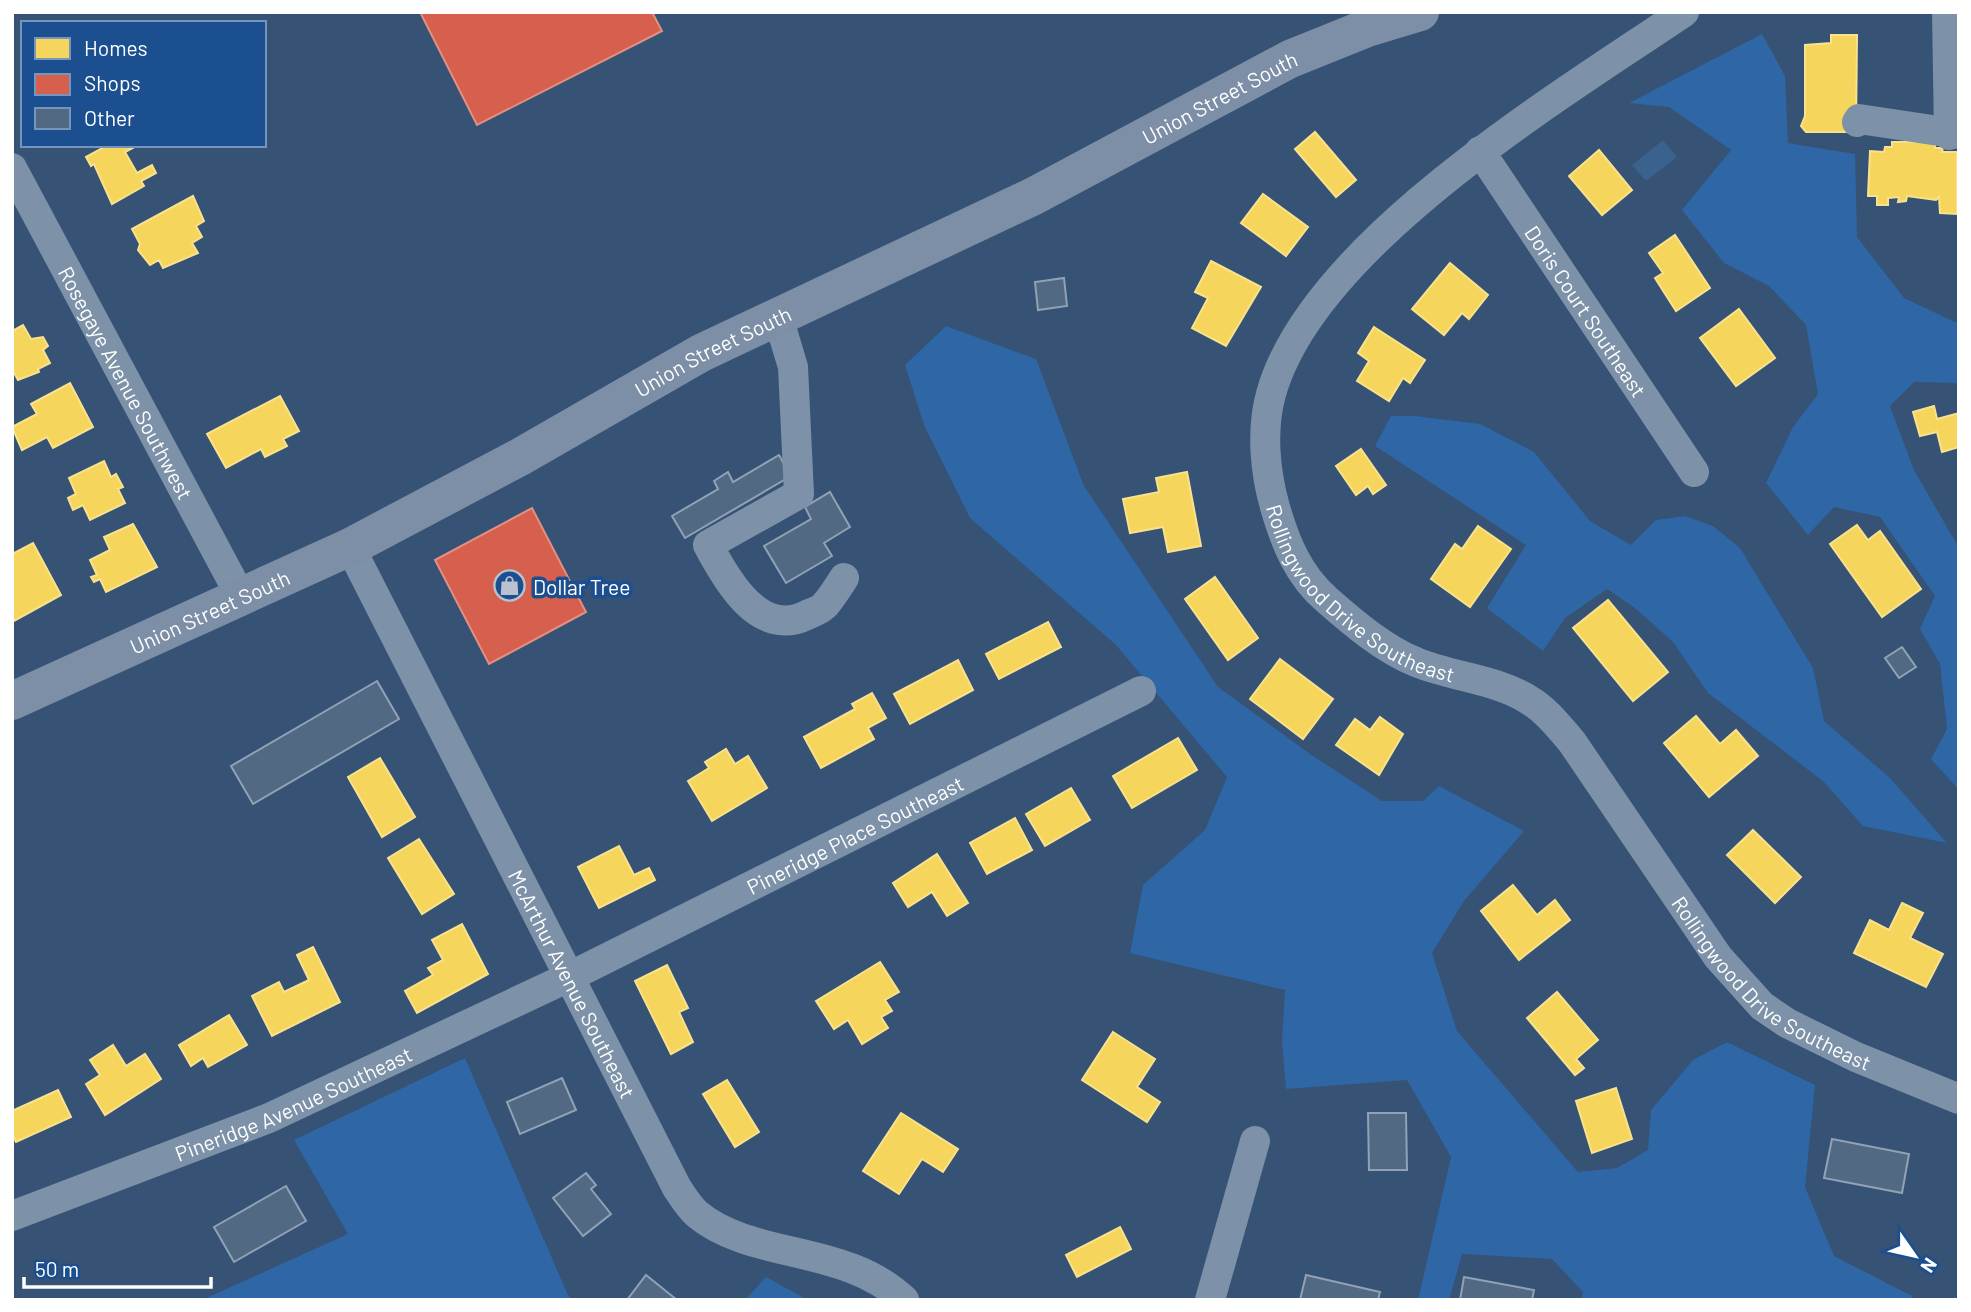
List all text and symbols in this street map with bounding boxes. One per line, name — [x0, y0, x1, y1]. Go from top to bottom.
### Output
legend — [21, 21, 266, 147]
text: Homes — [84, 35, 148, 60]
street label: Union Street South — [1137, 45, 1301, 149]
text: Shops — [84, 70, 141, 95]
text: Other — [84, 105, 135, 130]
street label: Doris Court Southeast — [1521, 220, 1652, 401]
street label: Rosegaye Avenue Southwest — [54, 262, 199, 503]
street label: Union Street South — [630, 300, 795, 401]
street label: Rollingwood Drive Southeast — [1262, 501, 1457, 686]
street label: Union Street South — [126, 564, 293, 658]
shop icon: Dollar Tree — [493, 569, 527, 603]
place label: Dollar Tree — [533, 574, 630, 599]
street label: Pineridge Place Southeast — [742, 770, 967, 899]
street label: McArthur Avenue Southeast — [504, 865, 641, 1102]
street label: Rollingwood Drive Southeast — [1668, 891, 1875, 1074]
street label: Pineridge Avenue Southeast — [171, 1040, 415, 1165]
north arrow — [1880, 1221, 1950, 1291]
scale bar — [24, 1246, 212, 1290]
text: N — [1916, 1254, 1943, 1277]
text: 50 m — [35, 1256, 79, 1281]

